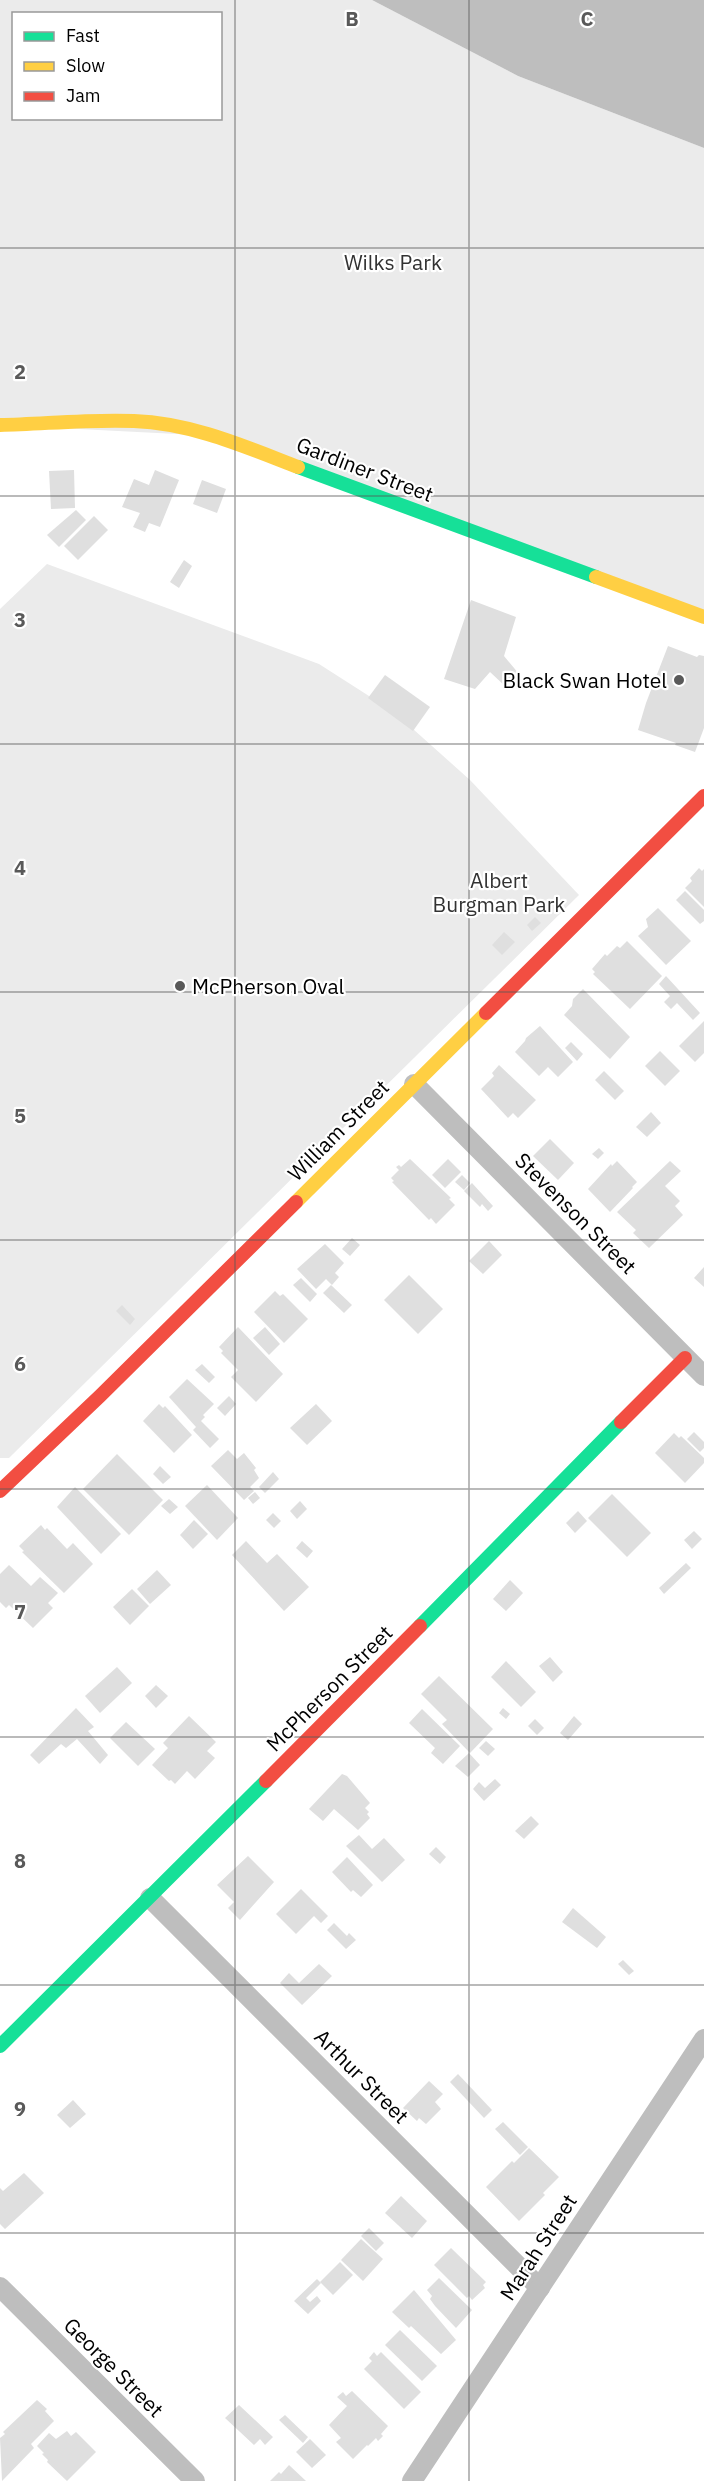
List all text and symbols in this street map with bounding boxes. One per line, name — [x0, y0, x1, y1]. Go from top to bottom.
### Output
text: B — [345, 5, 359, 32]
text: C — [580, 5, 594, 32]
legend — [12, 12, 222, 120]
text: Fast — [66, 24, 100, 47]
text: Slow — [66, 54, 105, 77]
text: Jam — [66, 84, 101, 107]
park label: Wilks Park — [344, 248, 442, 276]
text: 2 — [14, 358, 26, 385]
street label: Gardiner Street — [293, 430, 437, 508]
text: 3 — [14, 606, 26, 633]
place label: Black Swan Hotel — [502, 666, 667, 694]
marker: Black Swan Hotel — [672, 673, 686, 687]
text: 4 — [14, 854, 26, 881]
park label: Albert Burgman Park — [433, 866, 565, 918]
place label: McPherson Oval — [192, 972, 345, 1000]
marker: McPherson Oval — [173, 979, 187, 993]
street label: William Street — [281, 1073, 395, 1187]
text: 5 — [14, 1102, 26, 1129]
street label: Stevenson Street — [509, 1146, 643, 1280]
text: 6 — [14, 1350, 26, 1377]
text: 7 — [14, 1598, 26, 1625]
street label: McPherson Street — [260, 1619, 398, 1757]
text: 8 — [14, 1847, 26, 1874]
street label: Arthur Street — [309, 2023, 415, 2129]
text: 9 — [14, 2095, 26, 2122]
street label: Marah Street — [493, 2188, 583, 2306]
street label: George Street — [58, 2311, 170, 2423]

